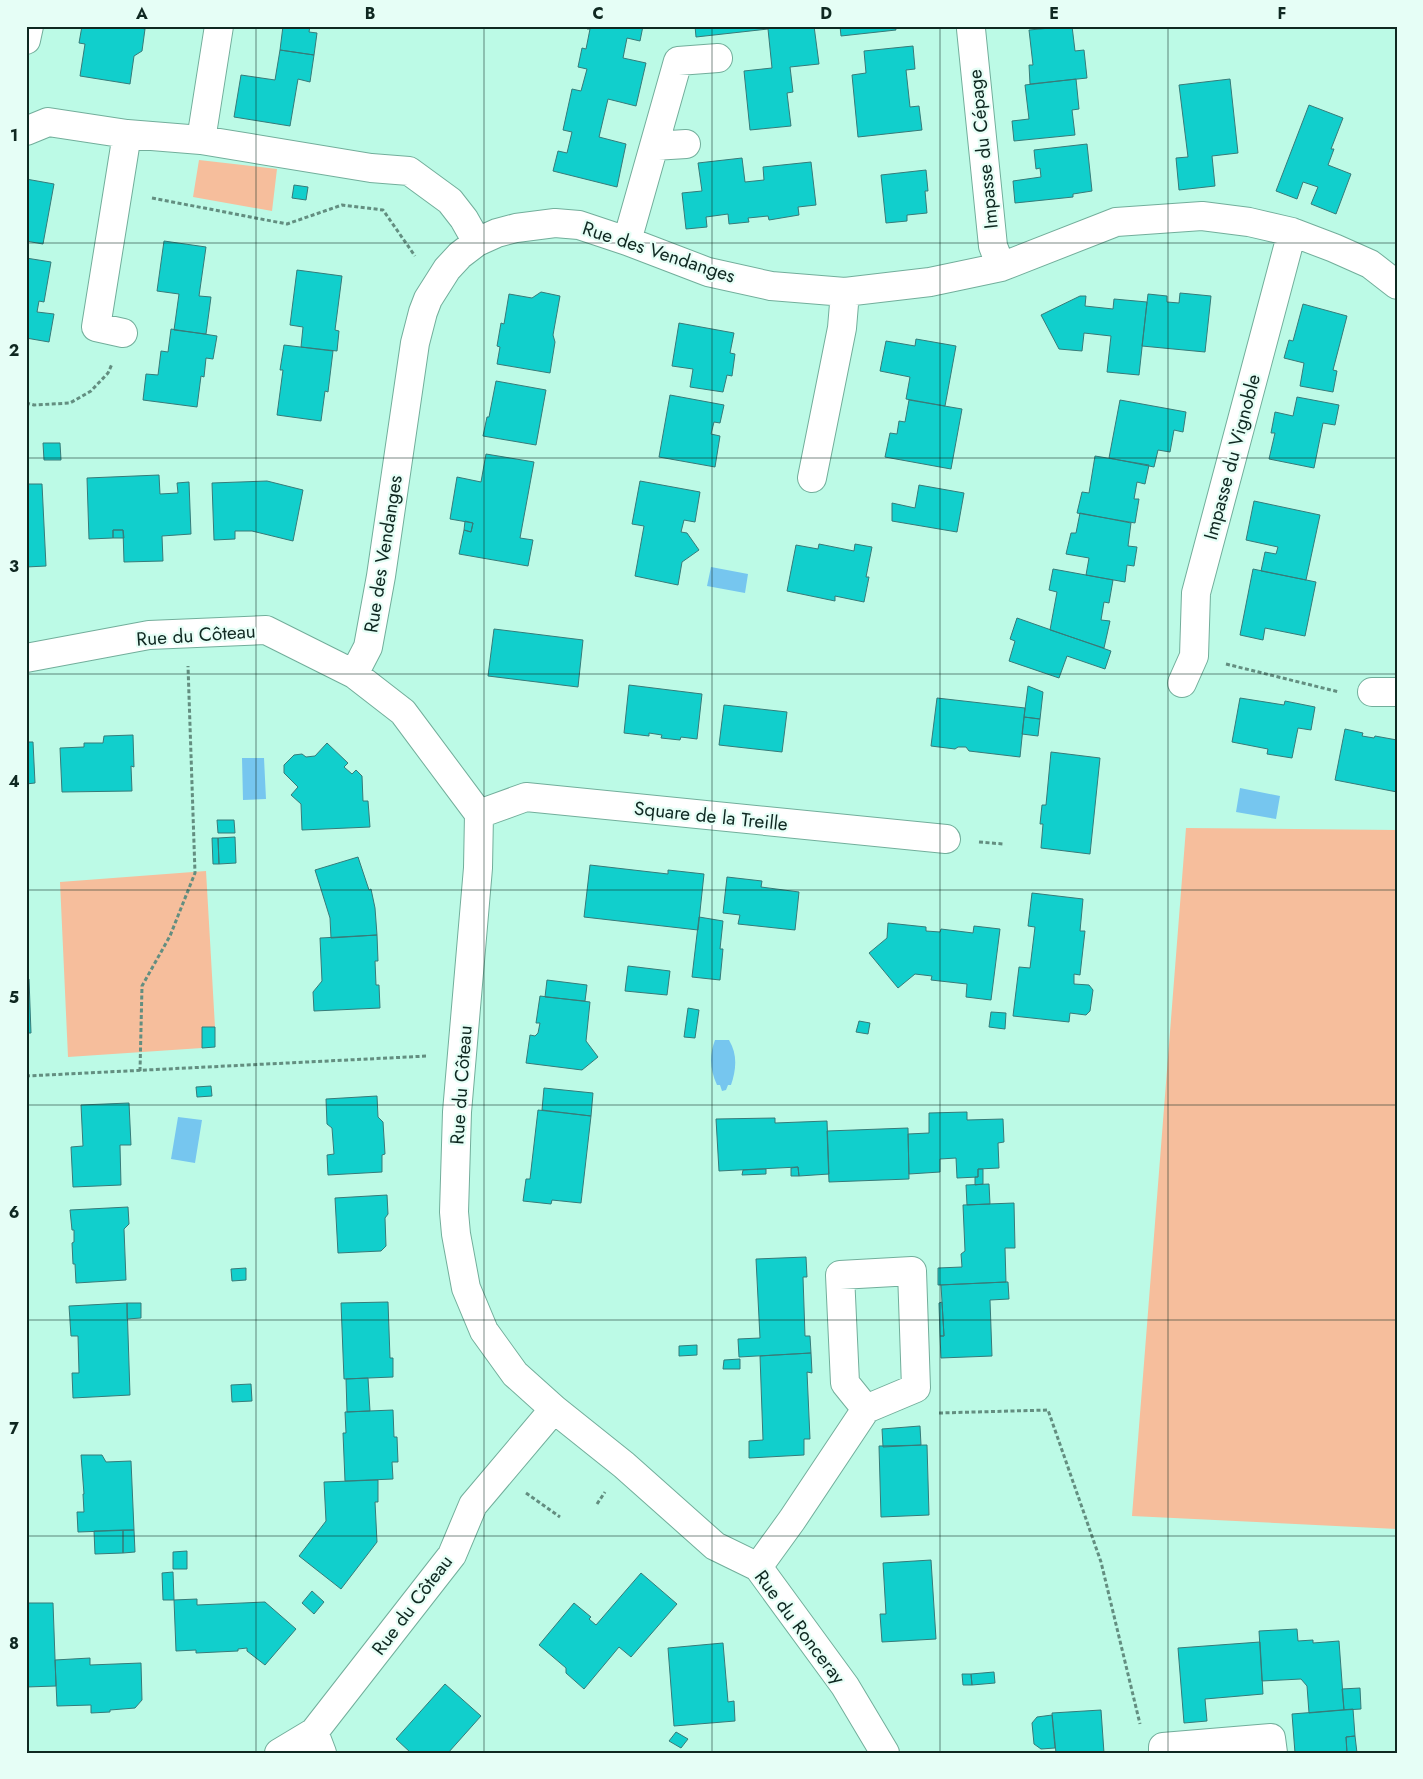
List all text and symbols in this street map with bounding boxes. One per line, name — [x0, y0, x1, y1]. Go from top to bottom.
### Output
text: A — [135, 2, 148, 25]
text: B — [365, 2, 375, 25]
text: C — [592, 2, 604, 25]
text: D — [820, 2, 832, 25]
text: E — [1049, 2, 1059, 25]
text: F — [1278, 2, 1286, 25]
street label: Impasse du Cépage — [961, 68, 1005, 230]
text: 1 — [10, 124, 18, 147]
street label: Rue des Vendanges — [579, 215, 739, 290]
text: 2 — [9, 339, 19, 362]
street label: Impasse du Vignoble — [1197, 371, 1267, 543]
street label: Rue des Vendanges — [357, 473, 409, 635]
text: 3 — [9, 555, 19, 578]
street label: Rue du Côteau — [135, 617, 257, 653]
text: 4 — [8, 770, 20, 793]
street label: Square de la Treille — [633, 795, 789, 838]
text: 5 — [9, 986, 19, 1009]
street label: Rue du Côteau — [443, 1024, 479, 1146]
text: 6 — [9, 1201, 19, 1224]
text: 7 — [9, 1417, 19, 1440]
street label: Rue du Côteau — [365, 1549, 459, 1661]
street label: Rue du Ronceray — [748, 1564, 852, 1690]
text: 8 — [9, 1632, 19, 1655]

